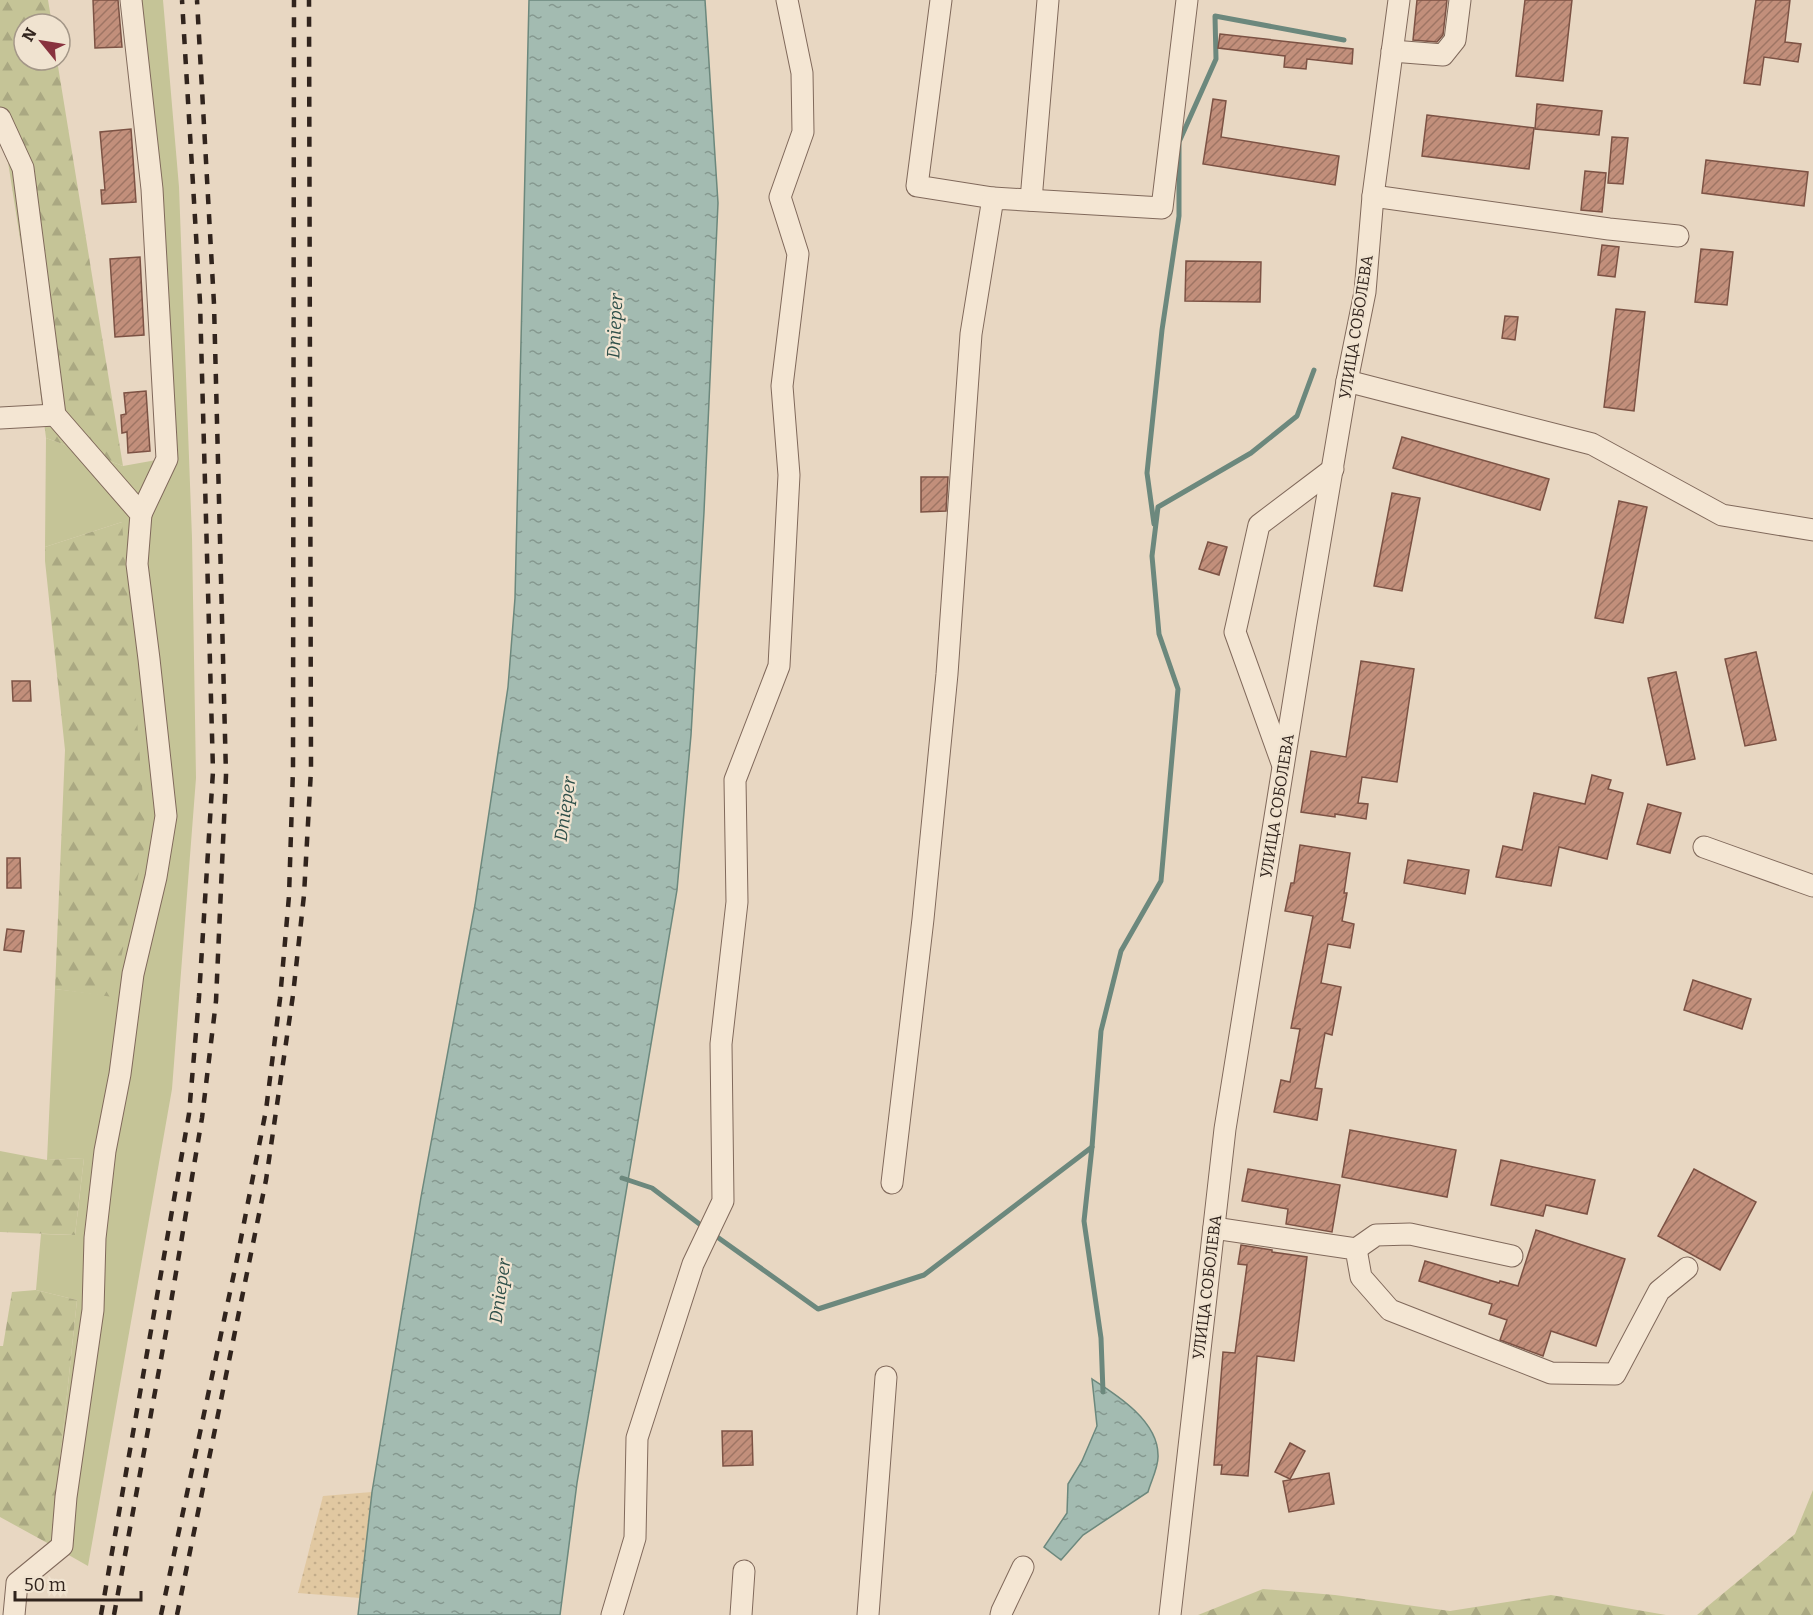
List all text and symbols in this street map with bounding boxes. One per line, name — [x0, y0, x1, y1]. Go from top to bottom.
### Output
north arrow — [12, 12, 72, 72]
text: N — [18, 25, 41, 45]
street label: УЛИЦА СОБОЛЕВА — [1335, 253, 1377, 400]
water label: Dnieper — [602, 292, 628, 359]
street label: УЛИЦА СОБОЛЕВА — [1256, 732, 1298, 879]
water label: Dnieper — [550, 775, 581, 843]
street label: УЛИЦА СОБОЛЕВА — [1189, 1213, 1225, 1360]
water label: Dnieper — [485, 1257, 516, 1325]
scale bar — [15, 1564, 141, 1602]
text: 50 m — [24, 1574, 66, 1596]

